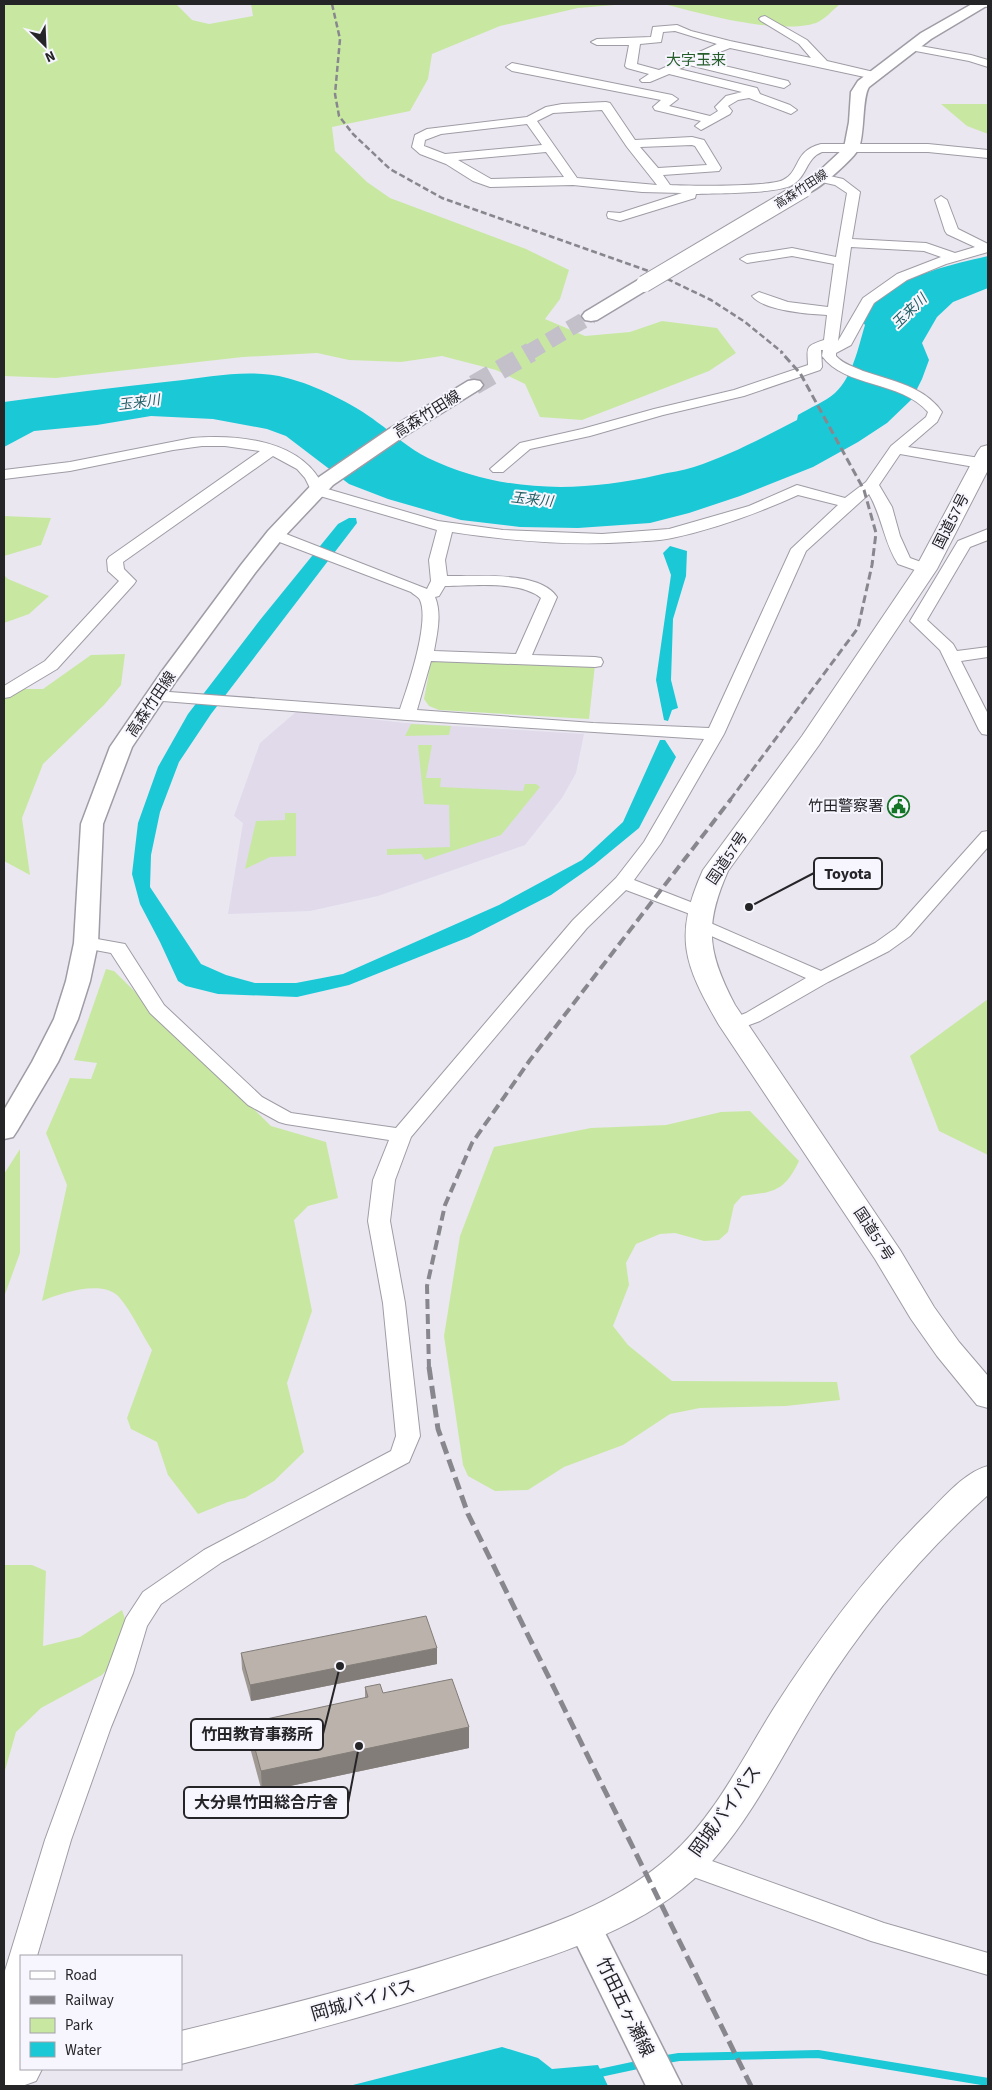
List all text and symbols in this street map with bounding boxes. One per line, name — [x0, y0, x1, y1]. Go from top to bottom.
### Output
north arrow — [20, 20, 70, 70]
text: N — [42, 45, 58, 67]
district label: 大字玉来 — [666, 50, 726, 71]
street label: 高森竹田線 — [771, 166, 831, 213]
water label: 玉来川 — [888, 289, 933, 334]
street label: 高森竹田線 — [390, 386, 465, 443]
water label: 玉来川 — [117, 390, 163, 415]
water label: 玉来川 — [510, 488, 556, 512]
street label: 国道57号 — [928, 490, 974, 553]
street label: 高森竹田線 — [122, 667, 181, 741]
public building icon: 竹田警察署 — [887, 794, 911, 818]
place label: 竹田警察署 — [808, 796, 883, 817]
street label: 国道57号 — [702, 828, 753, 889]
callout: Toyota — [814, 858, 882, 889]
text: Toyota — [824, 863, 872, 885]
street label: 国道57号 — [848, 1203, 899, 1265]
callout: 竹田教育事務所 — [191, 1719, 323, 1750]
text: 竹田教育事務所 — [201, 1724, 313, 1746]
street label: 岡城バイパス — [684, 1760, 767, 1862]
callout: 大分県竹田総合庁舎 — [184, 1787, 348, 1818]
text: 大分県竹田総合庁舎 — [194, 1792, 338, 1814]
street label: 竹田五ヶ瀬線 — [590, 1953, 659, 2061]
legend — [20, 1955, 182, 2070]
text: Road — [65, 1965, 97, 1986]
street label: 岡城バイパス — [308, 1974, 418, 2027]
text: Railway — [65, 1990, 114, 2011]
text: Park — [65, 2015, 94, 2036]
text: Water — [65, 2040, 102, 2061]

